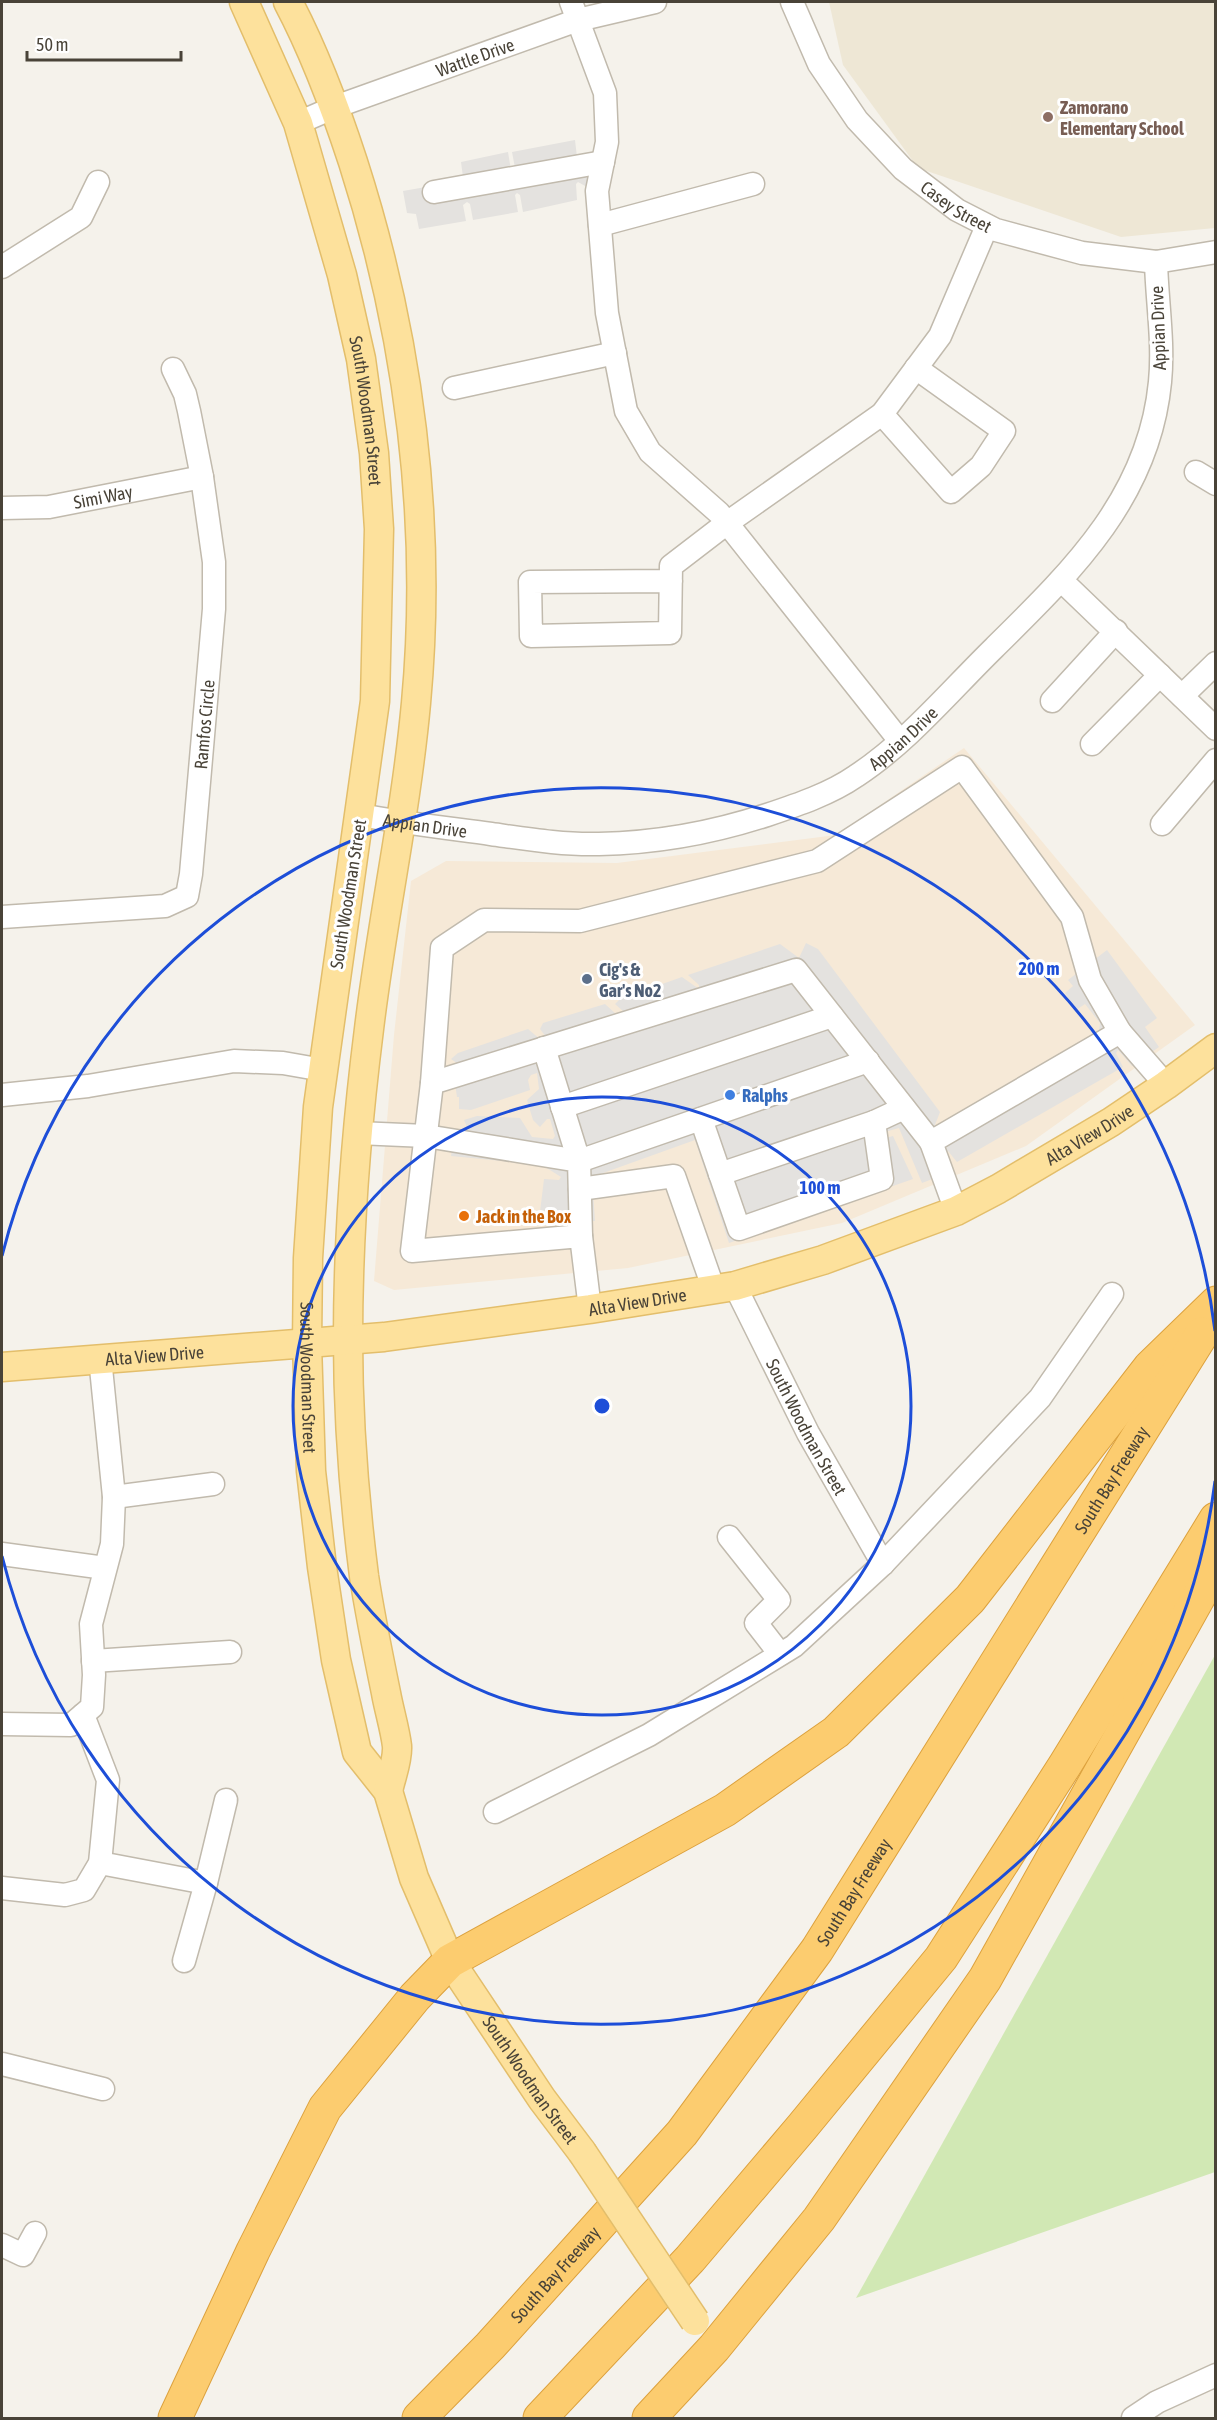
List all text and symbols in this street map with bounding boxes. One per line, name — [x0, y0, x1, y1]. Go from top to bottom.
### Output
scale bar — [27, 24, 182, 62]
street label: Wattle Drive — [433, 33, 517, 81]
text: 50 m — [36, 34, 68, 55]
place label: Zamorano Elementary School — [1060, 97, 1184, 139]
marker: Zamorano Elementary School — [1041, 110, 1055, 124]
street label: Casey Street — [917, 176, 995, 237]
street label: Appian Drive — [1146, 285, 1170, 371]
street label: South Woodman Street — [346, 334, 387, 486]
street label: Simi Way — [72, 480, 134, 512]
street label: Ramfos Circle — [190, 679, 218, 770]
street label: Appian Drive — [865, 702, 941, 774]
street label: Appian Drive — [382, 809, 468, 841]
street label: South Woodman Street — [326, 818, 370, 970]
text: 200 m — [1019, 958, 1059, 979]
place label: Cig's & Gar's No2 — [599, 959, 662, 1001]
marker: Cig's & Gar's No2 — [580, 972, 594, 986]
place label: Ralphs — [742, 1085, 788, 1106]
marker: Ralphs — [723, 1088, 737, 1102]
street label: Alta View Drive — [1042, 1100, 1137, 1169]
text: 100 m — [800, 1177, 840, 1198]
place label: Jack in the Box — [475, 1206, 572, 1227]
marker: Jack in the Box — [457, 1209, 471, 1223]
street label: Alta View Drive — [587, 1283, 688, 1320]
street label: South Woodman Street — [296, 1302, 321, 1454]
street label: Alta View Drive — [104, 1341, 205, 1369]
street label: South Woodman Street — [762, 1355, 852, 1499]
centre of rings — [592, 1396, 612, 1416]
street label: South Bay Freeway — [1070, 1422, 1152, 1537]
street label: South Bay Freeway — [812, 1834, 895, 1949]
street label: South Woodman Street — [479, 2012, 582, 2148]
street label: South Bay Freeway — [506, 2221, 604, 2327]

